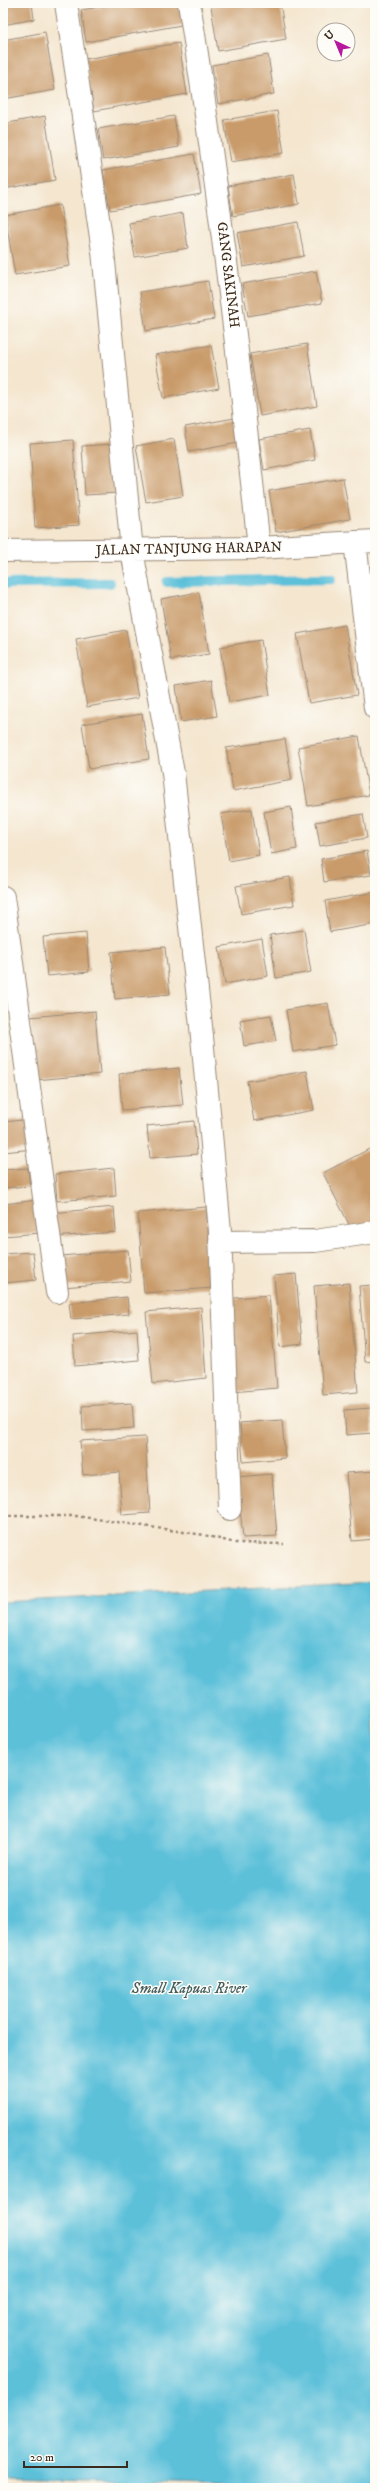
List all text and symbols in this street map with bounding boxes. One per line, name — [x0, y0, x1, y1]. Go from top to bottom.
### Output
north arrow — [316, 22, 356, 62]
text: U — [322, 27, 338, 44]
street label: GANG SAKINAH — [213, 221, 243, 329]
street label: JALAN TANJUNG HARAPAN — [94, 538, 283, 560]
water label: Small Kapuas River — [131, 1979, 248, 1998]
scale bar — [24, 2443, 127, 2469]
text: 20 m — [30, 2450, 54, 2465]

